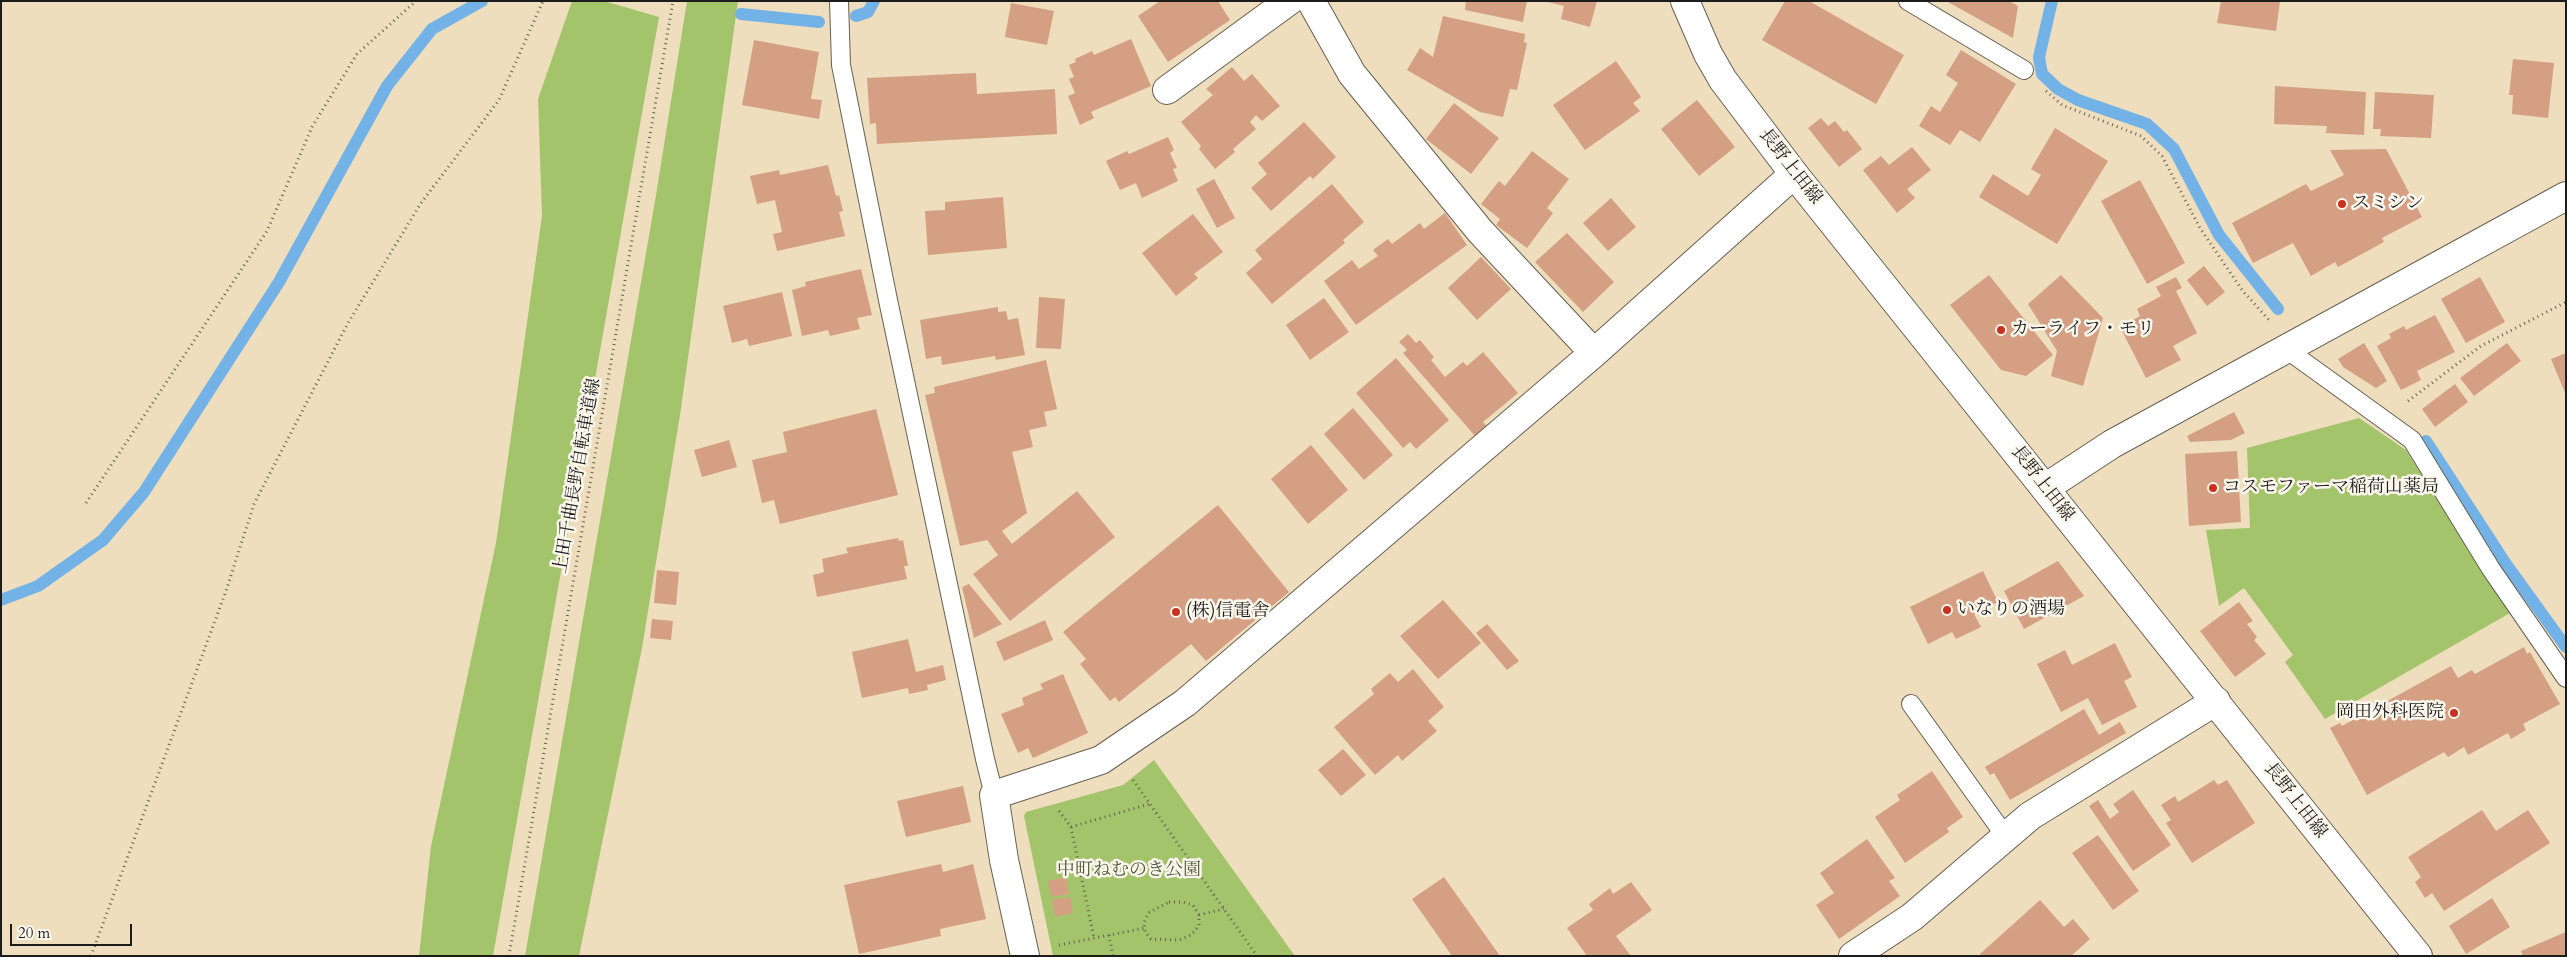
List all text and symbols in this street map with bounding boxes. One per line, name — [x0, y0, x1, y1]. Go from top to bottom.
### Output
street label: 長野上田線 — [1754, 125, 1826, 209]
place label: スミシン — [2352, 193, 2424, 215]
marker: スミシン — [2336, 198, 2348, 210]
place label: カーライフ・モリ — [2011, 319, 2155, 341]
marker: カーライフ・モリ — [1995, 324, 2007, 336]
street label: 上田千曲長野自転車道線 — [550, 377, 606, 575]
street label: 長野上田線 — [2006, 442, 2078, 526]
place label: コスモファーマ稲荷山薬局 — [2223, 477, 2439, 499]
marker: コスモファーマ稲荷山薬局 — [2207, 482, 2219, 494]
place label: いなりの酒場 — [1957, 599, 2065, 621]
place label: (株)信電舎 — [1186, 601, 1269, 623]
marker: いなりの酒場 — [1941, 604, 1953, 616]
marker: (株)信電舎 — [1170, 606, 1182, 618]
place label: 岡田外科医院 — [2336, 702, 2444, 724]
marker: 岡田外科医院 — [2448, 707, 2460, 719]
street label: 長野上田線 — [2259, 759, 2331, 843]
park label: 中町ねむのき公園 — [1057, 860, 1201, 882]
scale bar — [12, 914, 135, 946]
text: 20 m — [18, 923, 50, 943]

